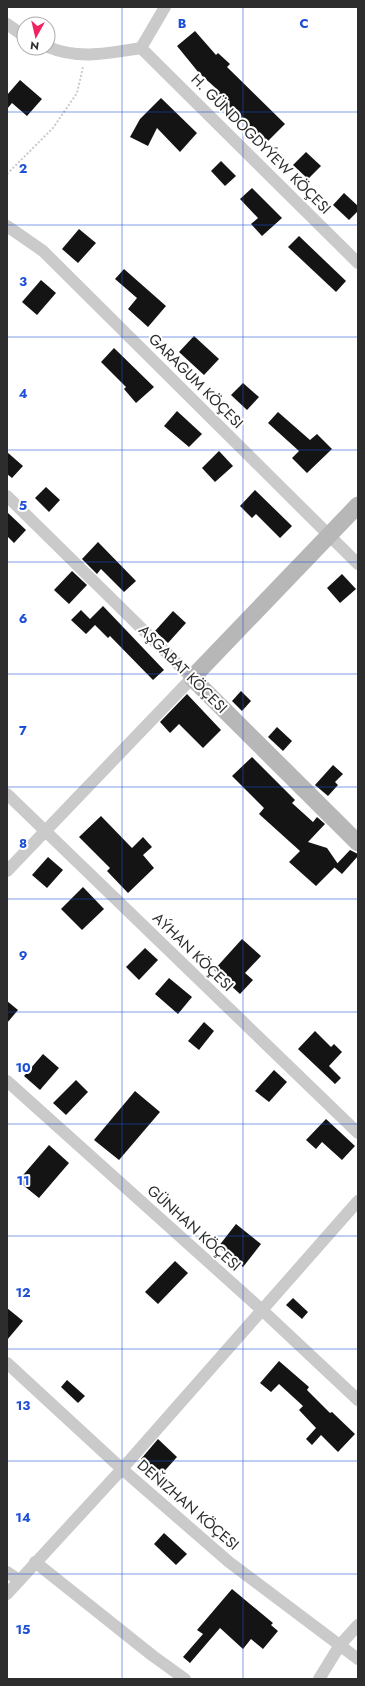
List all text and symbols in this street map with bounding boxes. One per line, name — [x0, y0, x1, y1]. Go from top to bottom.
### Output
text: B — [178, 14, 187, 33]
text: C — [299, 14, 309, 33]
north arrow — [16, 16, 56, 56]
text: N — [29, 37, 40, 54]
street label: H. GÜNDOGDYÝEW KÖÇESI — [186, 69, 336, 219]
text: 2 — [19, 159, 27, 178]
text: 3 — [19, 272, 27, 291]
street label: GARAGUM KÖÇESI — [143, 328, 249, 434]
text: 4 — [18, 384, 28, 403]
text: 5 — [19, 496, 27, 515]
text: 6 — [19, 609, 28, 628]
street label: AŞGABAT KÖÇESI — [134, 620, 232, 718]
text: 7 — [19, 721, 27, 740]
text: 8 — [19, 834, 27, 853]
street label: AÝHAN KÖÇESI — [148, 908, 238, 996]
text: 9 — [19, 946, 28, 965]
text: 10 — [15, 1058, 31, 1077]
text: 11 — [16, 1171, 30, 1190]
street label: GÜNHAN KÖÇESI — [142, 1180, 246, 1276]
text: 12 — [15, 1283, 31, 1302]
text: 13 — [16, 1396, 30, 1415]
street label: DEŇIZHAN KÖÇESI — [132, 1454, 244, 1556]
text: 14 — [15, 1508, 31, 1527]
text: 15 — [15, 1620, 31, 1639]

